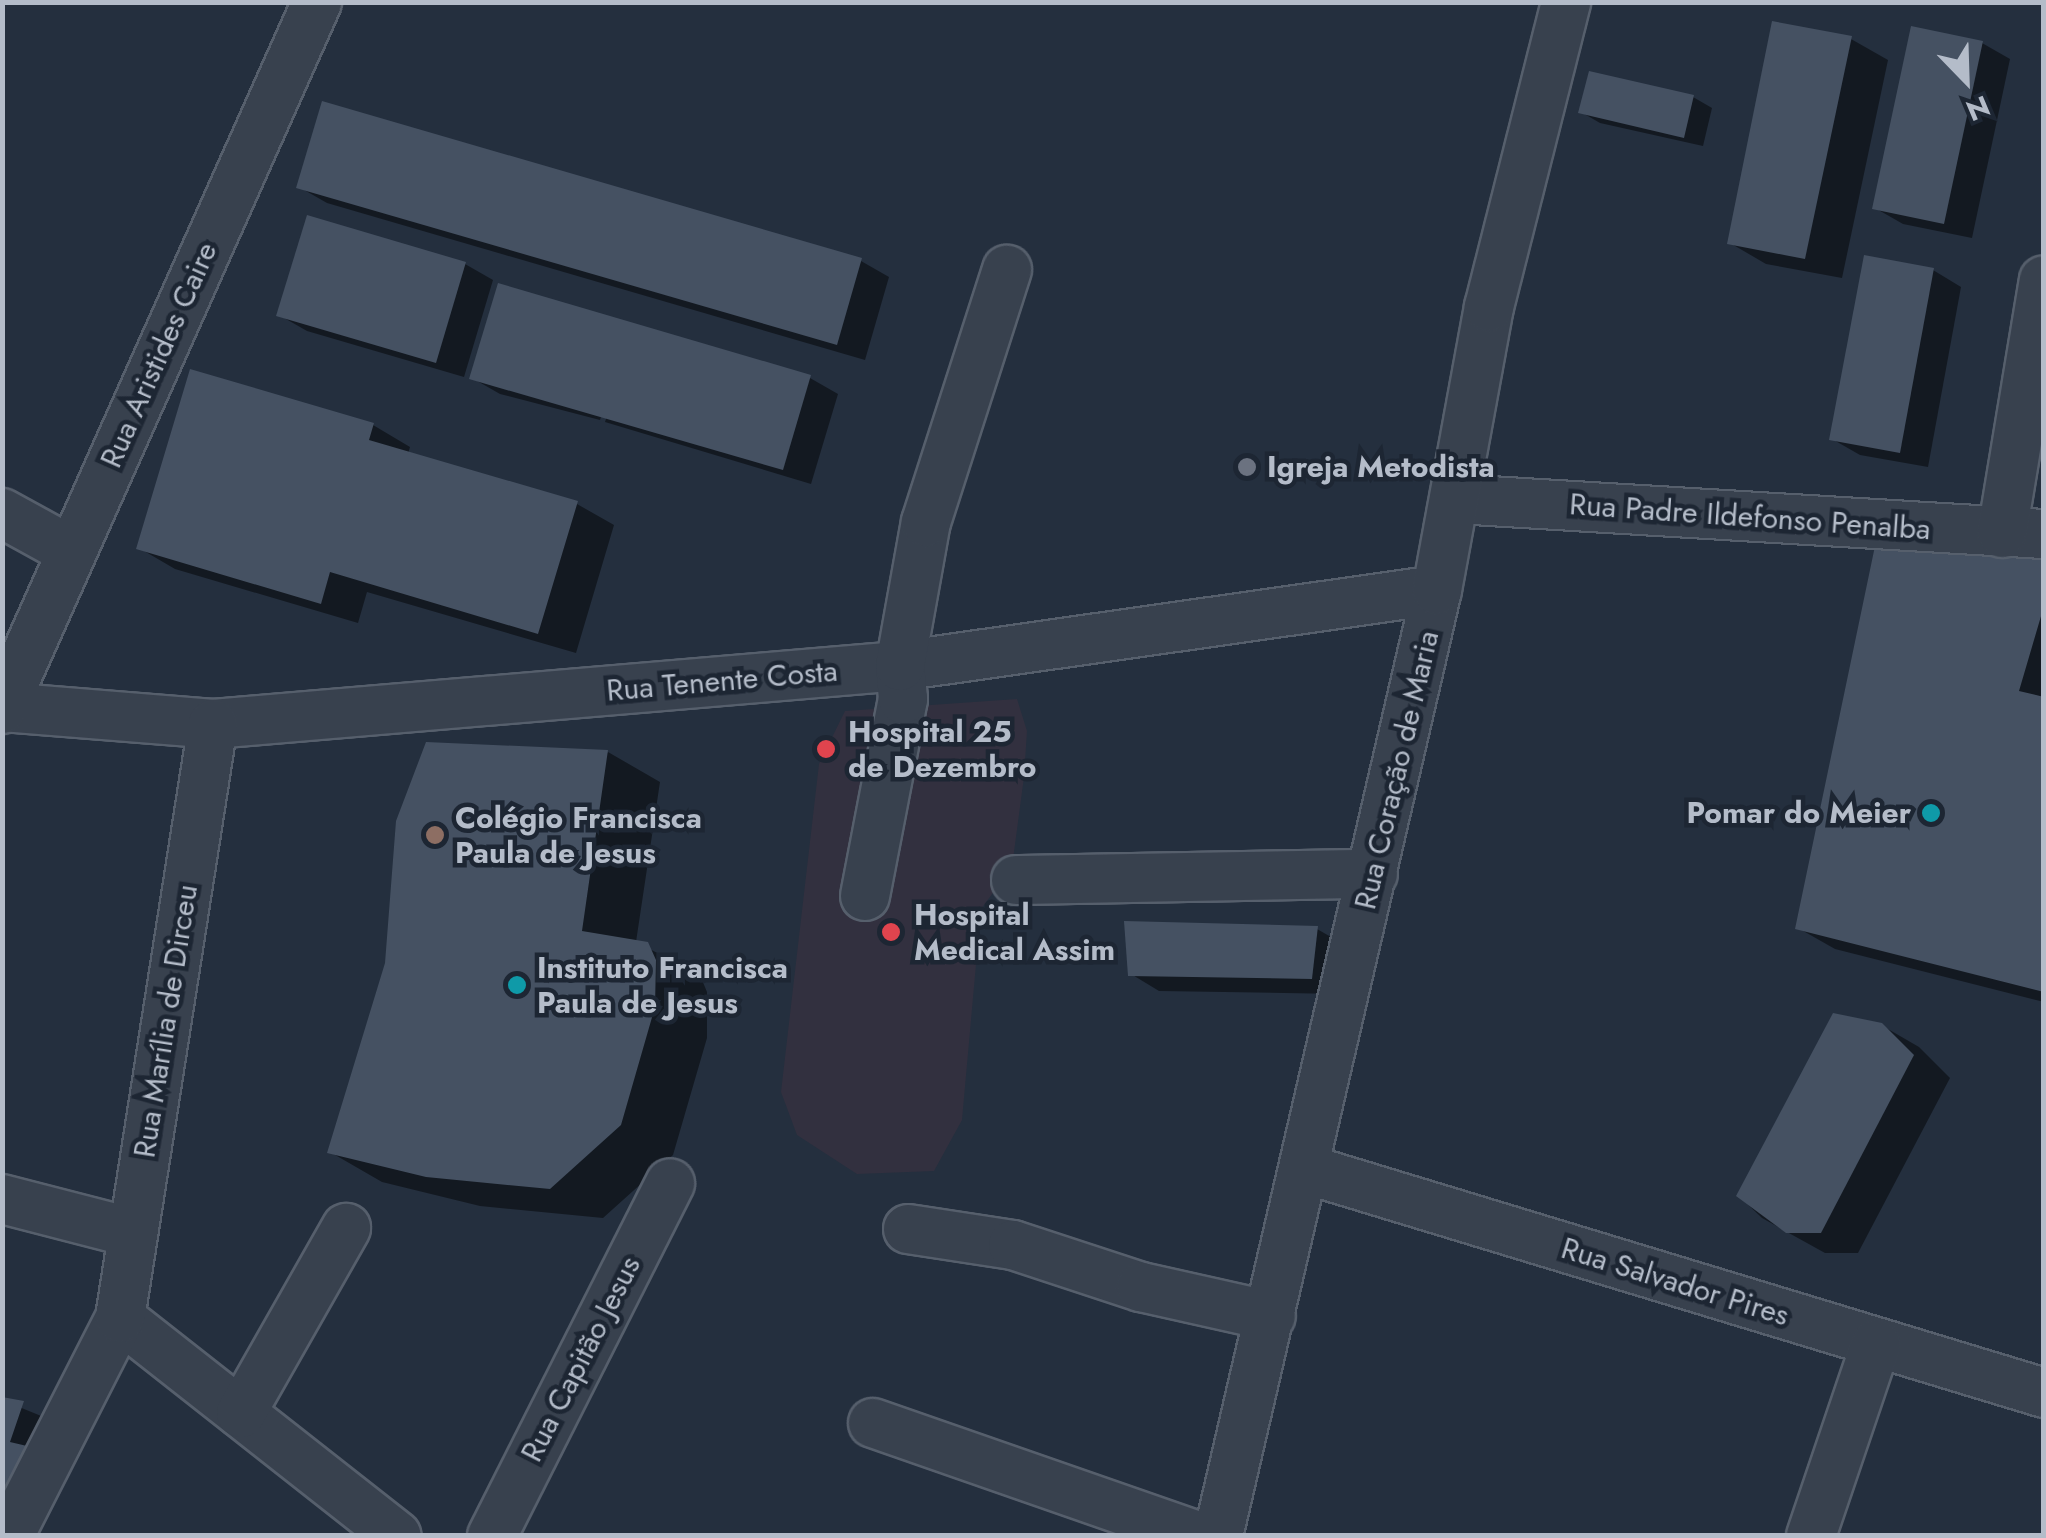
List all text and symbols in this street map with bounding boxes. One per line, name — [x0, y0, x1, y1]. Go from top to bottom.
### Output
north arrow — [1916, 30, 2016, 130]
text: N — [1960, 85, 1996, 131]
street label: Rua Aristides Caire — [93, 237, 225, 473]
place label: Igreja Metodista — [1267, 449, 1495, 485]
marker: Igreja Metodista — [1236, 456, 1258, 478]
street label: Rua Padre Ildefonso Penalba — [1568, 486, 1932, 548]
street label: Rua Coração de Maria — [1347, 627, 1447, 913]
street label: Rua Tenente Costa — [605, 653, 839, 709]
place label: Hospital 25 de Dezembro — [848, 714, 1037, 784]
marker: Hospital 25 de Dezembro — [813, 736, 839, 762]
place label: Pomar do Meier — [1686, 795, 1911, 831]
place label: Colégio Francisca Paula de Jesus — [455, 800, 702, 870]
marker: Pomar do Meier — [1920, 802, 1942, 824]
marker: Colégio Francisca Paula de Jesus — [424, 824, 446, 846]
street label: Rua Marília de Dirceu — [127, 882, 205, 1160]
place label: Hospital Medical Assim — [914, 897, 1115, 968]
marker: Hospital Medical Assim — [878, 919, 904, 945]
place label: Instituto Francisca Paula de Jesus — [537, 950, 788, 1020]
marker: Instituto Francisca Paula de Jesus — [506, 974, 528, 996]
street label: Rua Salvador Pires — [1557, 1230, 1793, 1334]
street label: Rua Capitão Jesus — [514, 1250, 648, 1468]

